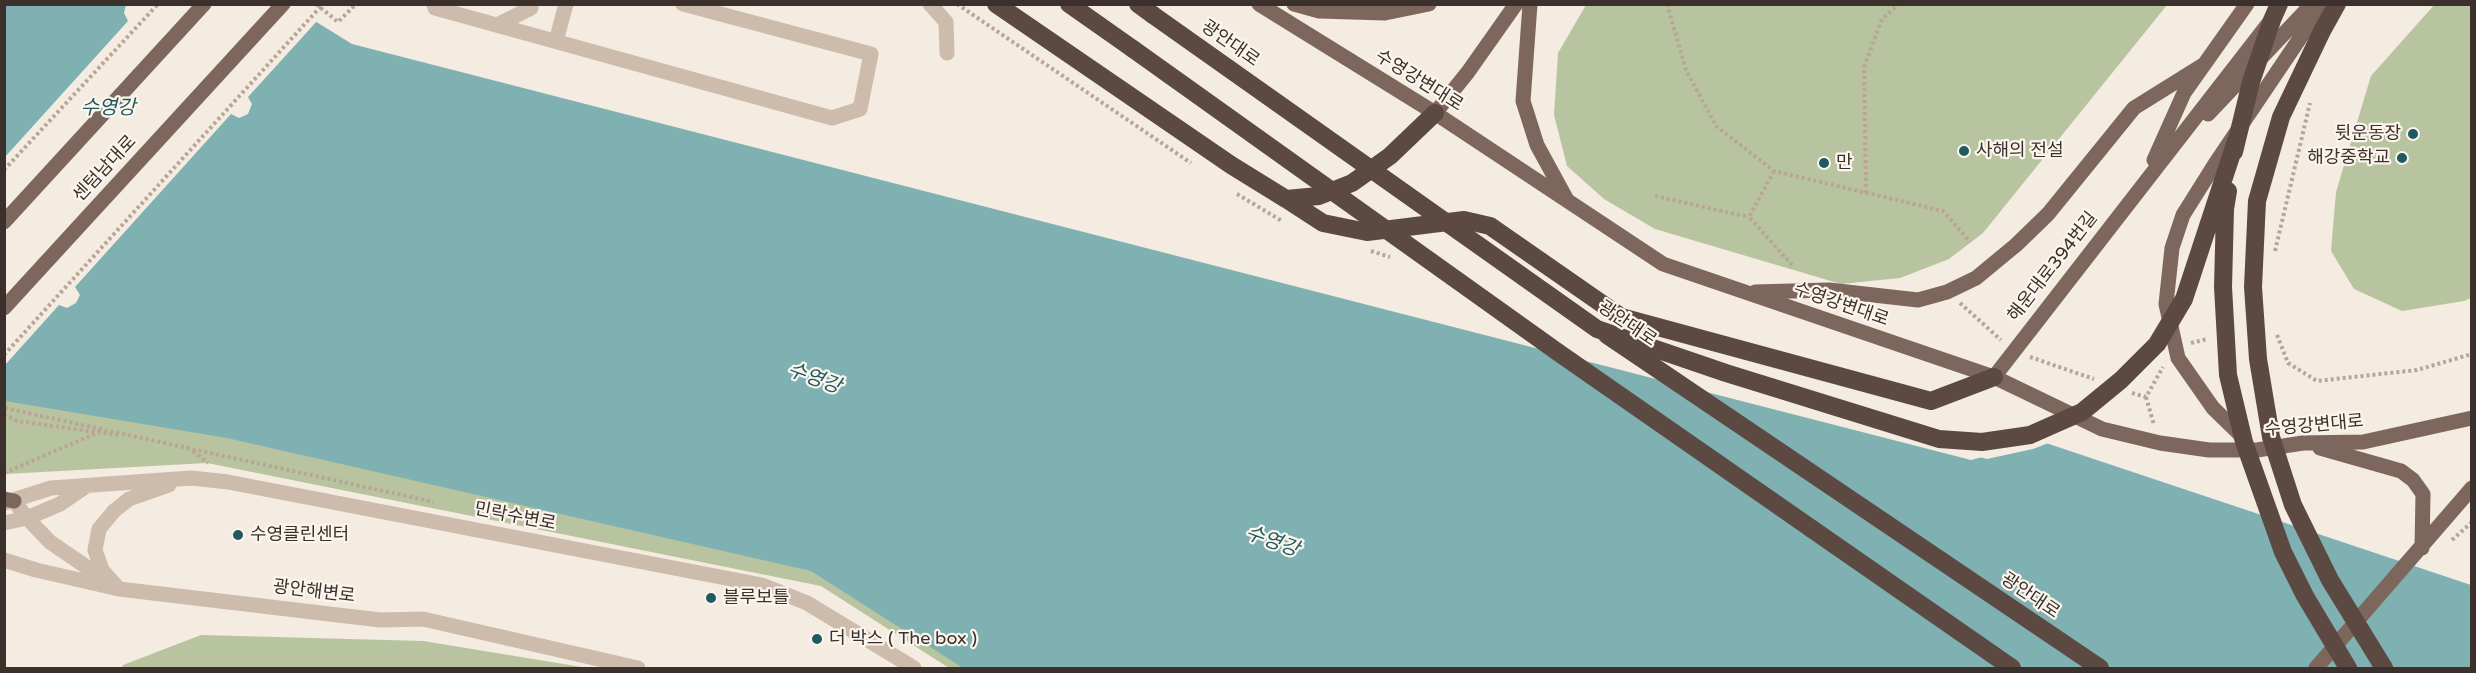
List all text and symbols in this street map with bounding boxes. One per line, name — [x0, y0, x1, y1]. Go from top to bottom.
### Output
street label: 광안대로 — [1197, 16, 1263, 72]
street label: 수영강변대로 — [1371, 46, 1467, 116]
water label: 수영강 — [80, 97, 136, 121]
place label: 뒷운동장 — [2335, 123, 2401, 145]
marker: 뒷운동장 — [2406, 127, 2420, 141]
street label: 센텀남대로 — [69, 131, 141, 207]
place label: 사해의 전설 — [1976, 140, 2063, 162]
marker: 사해의 전설 — [1957, 144, 1971, 158]
place label: 해강중학교 — [2307, 147, 2390, 169]
marker: 해강중학교 — [2395, 151, 2409, 165]
place label: 만 — [1836, 152, 1853, 174]
marker: 만 — [1817, 156, 1831, 170]
street label: 해운대로394번길 — [2003, 208, 2103, 326]
street label: 수영강변대로 — [1791, 279, 1891, 331]
street label: 광안대로 — [1594, 297, 1660, 351]
water label: 수영강 — [784, 358, 844, 400]
street label: 수영강변대로 — [2264, 411, 2364, 441]
street label: 민락수변로 — [472, 498, 558, 536]
water label: 수영강 — [1242, 521, 1302, 563]
place label: 수영클린센터 — [250, 524, 349, 546]
marker: 수영클린센터 — [231, 528, 245, 542]
street label: 광안대로 — [1997, 569, 2063, 623]
street label: 광안해변로 — [272, 576, 356, 608]
place label: 블루보틀 — [723, 587, 789, 609]
marker: 블루보틀 — [704, 591, 718, 605]
place label: 더 박스 ( The box ) — [829, 628, 977, 650]
marker: 더 박스 ( The box ) — [810, 632, 824, 646]

